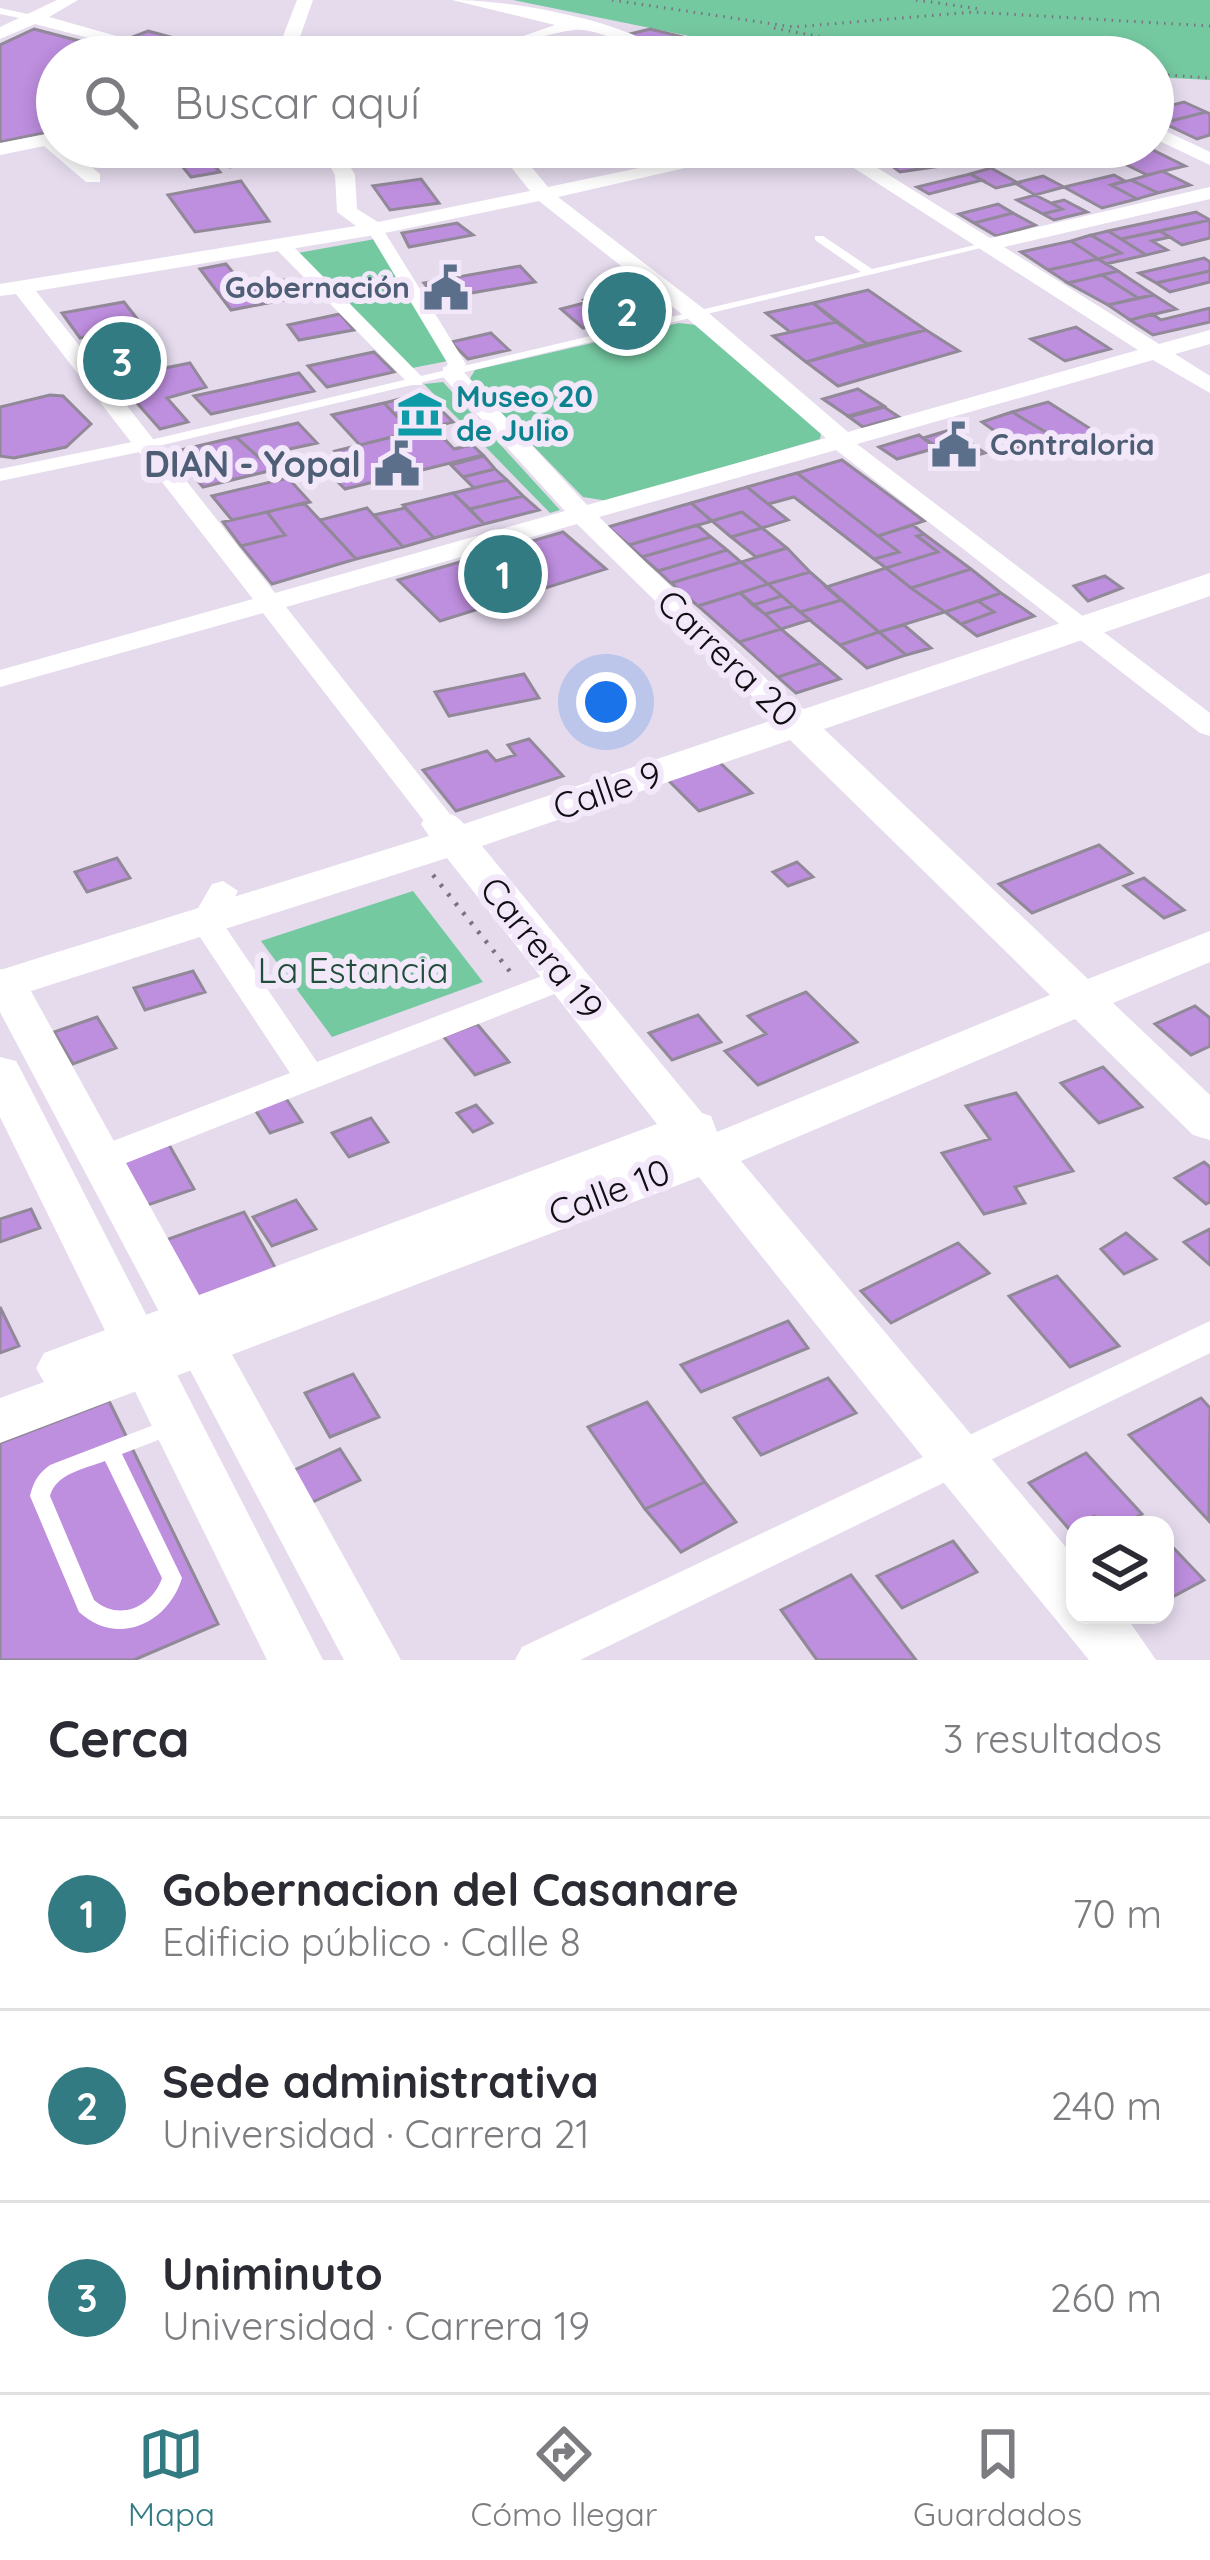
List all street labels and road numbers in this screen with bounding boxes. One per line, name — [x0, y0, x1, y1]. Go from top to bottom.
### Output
street label: Carrera 20 — [648, 579, 808, 736]
street label: Calle 9 — [547, 750, 667, 829]
street label: Carrera 19 — [471, 867, 614, 1028]
street label: Calle 10 — [542, 1148, 676, 1235]

